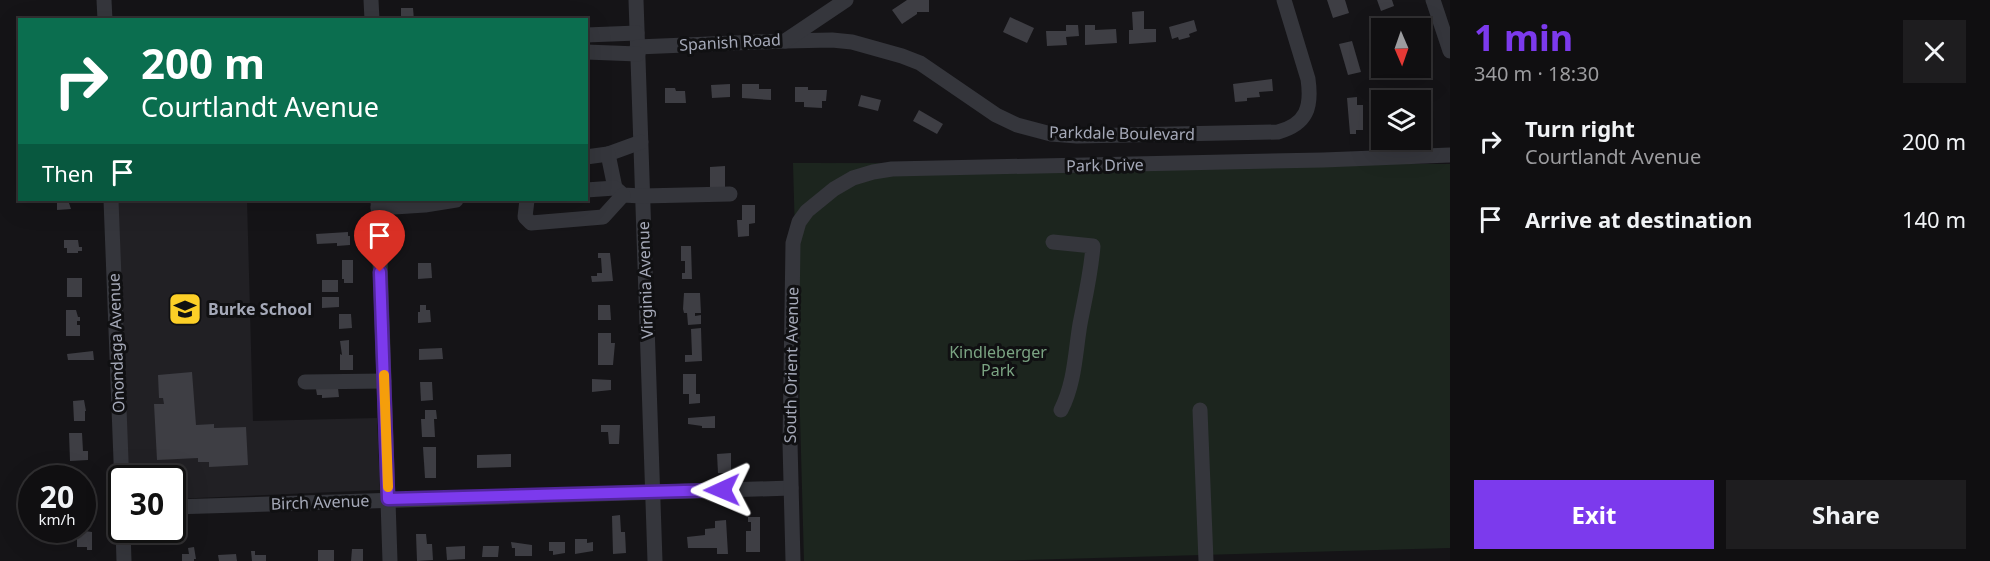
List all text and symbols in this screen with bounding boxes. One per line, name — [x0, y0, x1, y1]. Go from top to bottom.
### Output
text: 1 min — [1474, 13, 1573, 62]
north arrow — [1371, 18, 1431, 78]
map controls — [1371, 18, 1431, 150]
button: close — [1903, 20, 1966, 83]
street label: Spanish Road — [679, 28, 781, 56]
text: 200 m — [141, 34, 265, 91]
icon: right — [42, 42, 120, 120]
text: 340 m · 18:30 — [1474, 60, 1599, 87]
text: Courtlandt Avenue — [141, 88, 379, 125]
button: layers — [1371, 90, 1431, 150]
text: Turn right — [1525, 113, 1635, 143]
street label: Parkdale Boulevard — [1049, 121, 1195, 145]
icon: right — [1474, 125, 1507, 158]
text: 200 m — [1902, 126, 1966, 156]
text: Courtlandt Avenue — [1525, 143, 1701, 170]
street label: Park Drive — [1066, 153, 1144, 177]
icon: arrive — [106, 156, 139, 189]
text: Then — [42, 158, 94, 188]
icon: arrive — [1474, 203, 1507, 236]
text: Arrive at destination — [1525, 204, 1752, 234]
text: 140 m — [1902, 204, 1966, 234]
pin — [354, 210, 405, 272]
icon: arrive — [363, 219, 396, 252]
street label: Virginia Avenue — [632, 221, 658, 339]
street label: Onondaga Avenue — [103, 273, 129, 413]
street label: South Orient Avenue — [779, 287, 803, 443]
school or university icon: Burke School — [167, 291, 203, 327]
place label: Burke School — [208, 298, 312, 320]
park label: Kindleberger Park — [949, 341, 1047, 381]
position arrow — [690, 458, 754, 522]
speed limit sign: 30 — [108, 465, 186, 543]
text: 20 — [40, 476, 74, 517]
button: Exit — [1474, 480, 1714, 549]
button: Share — [1726, 480, 1966, 549]
street label: Birch Avenue — [270, 489, 370, 515]
text: km/h — [39, 509, 75, 529]

